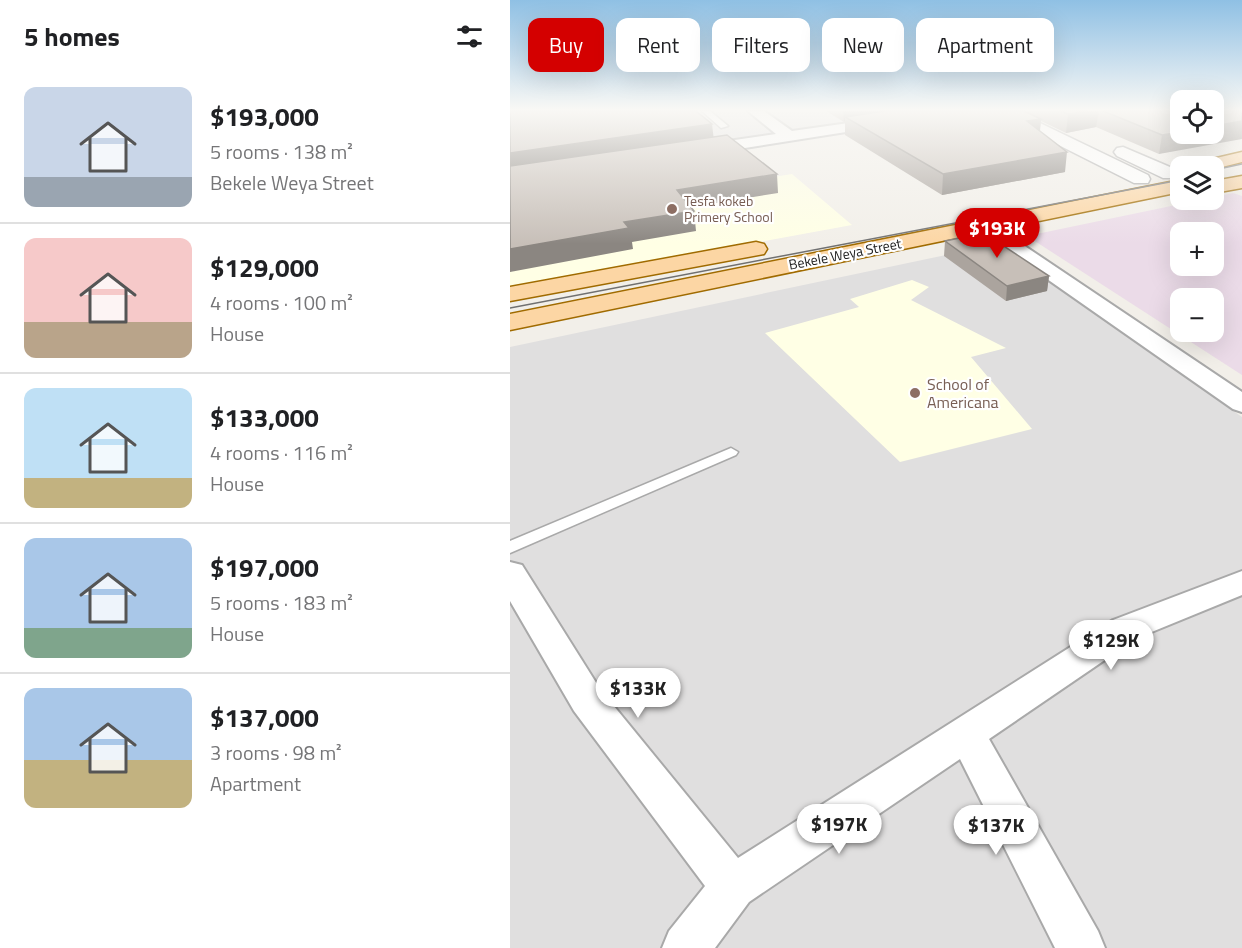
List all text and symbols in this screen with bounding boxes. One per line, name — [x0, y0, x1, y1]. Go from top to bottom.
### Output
text: 5 homes — [24, 17, 120, 56]
chip: Buy — [528, 18, 604, 72]
chip: Rent — [616, 18, 700, 72]
chip: Filters — [712, 18, 810, 72]
chip: New — [822, 18, 904, 72]
chip: Apartment — [916, 18, 1054, 72]
icon: filters — [453, 20, 486, 53]
map controls — [1170, 90, 1224, 342]
button: locate — [1170, 90, 1224, 144]
text: $193,000 — [210, 97, 319, 136]
icon: home — [72, 111, 144, 183]
text: 5 rooms · 138 m² — [210, 136, 353, 167]
button: layers — [1170, 156, 1224, 210]
text: Bekele Weya Street — [210, 167, 374, 198]
place label: Tesfa kokeb Primery School — [684, 190, 773, 227]
marker: Tesfa kokeb Primery School — [665, 202, 679, 216]
pin: $193K — [955, 208, 1039, 259]
text: $193K — [969, 212, 1025, 243]
button: + — [1170, 222, 1224, 276]
street label: Bekele Weya Street — [787, 232, 903, 275]
text: $129,000 — [210, 248, 319, 287]
icon: home — [72, 262, 144, 334]
text: 4 rooms · 100 m² — [210, 287, 353, 318]
button: − — [1170, 288, 1224, 342]
text: House — [210, 318, 264, 349]
place label: School of Americana — [927, 372, 999, 414]
marker: School of Americana — [908, 386, 922, 400]
text: $133,000 — [210, 398, 319, 437]
icon: home — [72, 412, 144, 484]
text: 4 rooms · 116 m² — [210, 437, 353, 468]
text: House — [210, 468, 264, 499]
text: $197,000 — [210, 548, 319, 587]
icon: home — [72, 562, 144, 634]
text: 5 rooms · 183 m² — [210, 587, 353, 618]
text: House — [210, 618, 264, 649]
pin: $129K — [1069, 620, 1153, 671]
text: $129K — [1083, 624, 1139, 655]
pin: $133K — [596, 668, 680, 719]
text: $133K — [610, 672, 666, 703]
text: $137,000 — [210, 698, 319, 737]
icon: home — [72, 712, 144, 784]
text: 3 rooms · 98 m² — [210, 737, 342, 768]
text: Apartment — [210, 768, 301, 799]
pin: $197K — [797, 804, 881, 855]
pin: $137K — [954, 805, 1038, 856]
text: $197K — [811, 808, 867, 839]
text: $137K — [968, 809, 1024, 840]

